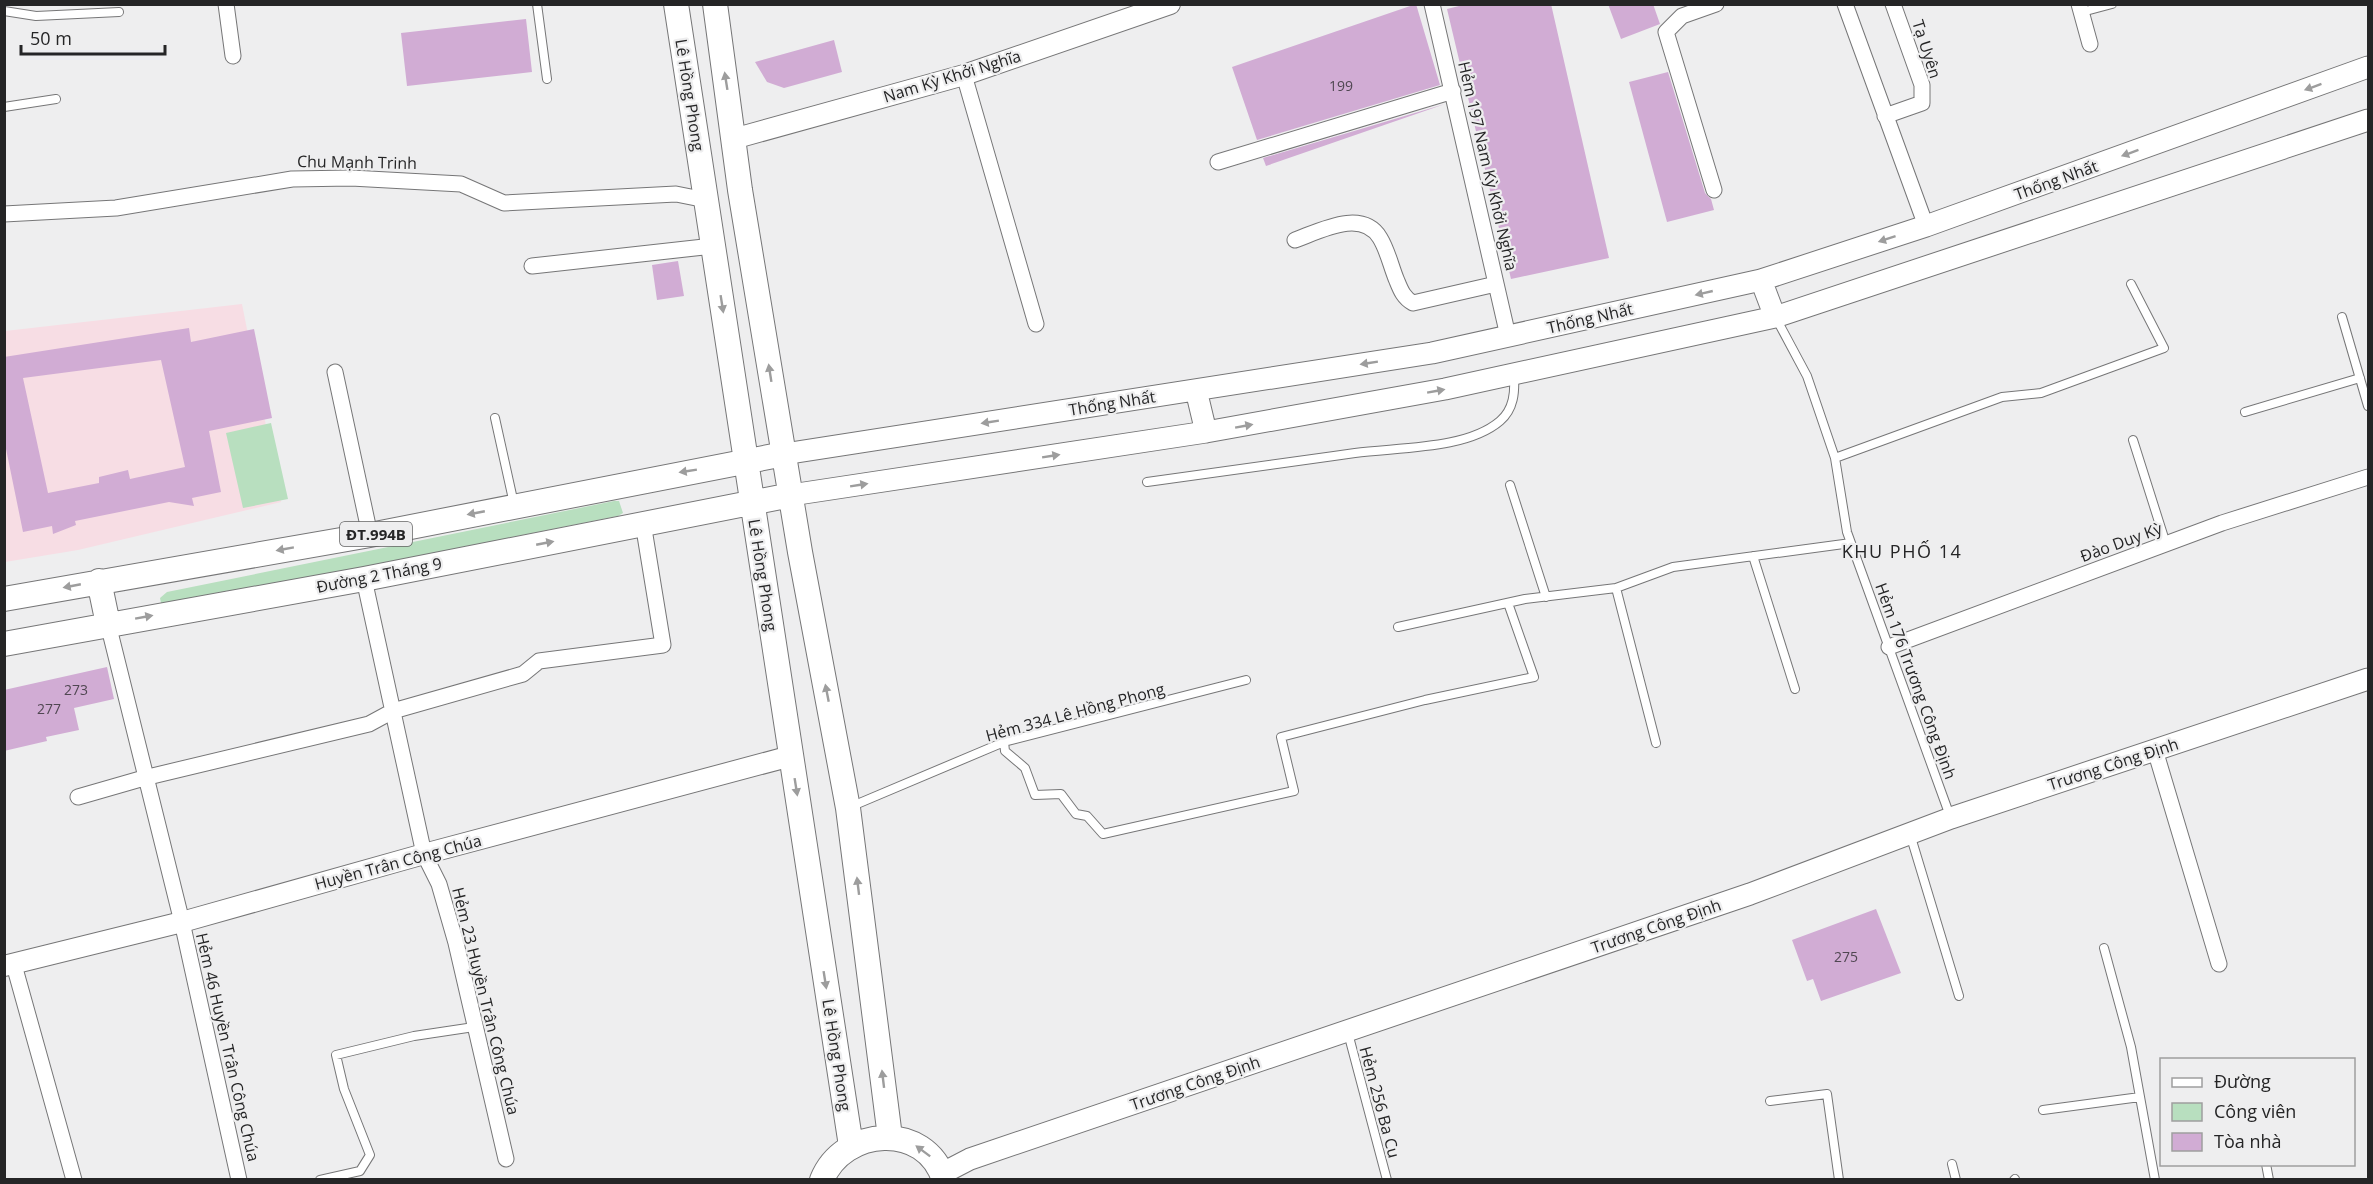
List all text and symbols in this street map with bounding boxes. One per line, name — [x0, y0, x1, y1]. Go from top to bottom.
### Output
street label: Tạ Uyên — [1907, 17, 1947, 81]
scale bar — [21, 18, 165, 56]
text: 50 m — [30, 26, 72, 50]
street label: Lê Hồng Phong — [670, 37, 710, 153]
street label: Nam Kỳ Khởi Nghĩa — [880, 45, 1024, 107]
street label: Hẻm 197 Nam Kỳ Khởi Nghĩa — [1453, 59, 1523, 273]
one-way arrow — [722, 71, 731, 90]
house number: 199 — [1329, 76, 1353, 95]
one-way arrow — [2304, 83, 2322, 93]
one-way arrow — [2121, 149, 2139, 159]
street label: Chu Mạnh Trinh — [297, 150, 417, 174]
street label: Thống Nhất — [2011, 155, 2101, 205]
one-way arrow — [1878, 235, 1896, 244]
one-way arrow — [1695, 288, 1713, 298]
one-way arrow — [717, 294, 726, 313]
street label: Thống Nhất — [1545, 297, 1635, 339]
one-way arrow — [1360, 359, 1379, 368]
one-way arrow — [766, 364, 775, 383]
street label: Thống Nhất — [1067, 385, 1157, 421]
one-way arrow — [1426, 386, 1445, 395]
one-way arrow — [980, 417, 999, 426]
one-way arrow — [1235, 421, 1254, 430]
one-way arrow — [1042, 451, 1061, 460]
one-way arrow — [679, 467, 698, 476]
one-way arrow — [849, 480, 868, 489]
one-way arrow — [467, 509, 486, 518]
street label: Lê Hồng Phong — [743, 517, 783, 633]
street label: Đào Duy Kỳ — [2077, 517, 2166, 567]
road number: ĐT.994B — [340, 522, 412, 546]
one-way arrow — [536, 538, 555, 547]
district label: KHU PHỐ 14 — [1842, 539, 1962, 563]
one-way arrow — [275, 545, 294, 554]
street label: Đường 2 Tháng 9 — [314, 552, 444, 598]
street label: Hẻm 176 Trương Công Định — [1870, 580, 1962, 782]
one-way arrow — [62, 582, 81, 591]
one-way arrow — [135, 613, 154, 622]
street label: Hẻm 334 Lê Hồng Phong — [983, 677, 1167, 746]
house number: 273 — [64, 680, 88, 699]
one-way arrow — [822, 684, 831, 703]
house number: 277 — [37, 699, 61, 718]
street label: Trương Công Định — [2045, 733, 2181, 795]
one-way arrow — [791, 777, 800, 796]
street label: Huyền Trân Công Chúa — [312, 829, 484, 895]
one-way arrow — [854, 876, 863, 895]
street label: Hẻm 23 Huyền Trân Công Chúa — [447, 885, 525, 1117]
street label: Trương Công Định — [1588, 893, 1724, 959]
street label: Hẻm 46 Huyền Trân Công Chúa — [191, 931, 265, 1163]
house number: 275 — [1834, 947, 1858, 966]
one-way arrow — [821, 970, 830, 989]
street label: Lê Hồng Phong — [817, 997, 857, 1113]
street label: Hẻm 256 Ba Cu — [1355, 1044, 1405, 1160]
street label: Trương Công Định — [1127, 1050, 1263, 1116]
legend — [2160, 1058, 2355, 1166]
text: Đường — [2214, 1069, 2271, 1093]
one-way arrow — [878, 1070, 888, 1089]
text: Công viên — [2214, 1099, 2296, 1123]
text: Tòa nhà — [2214, 1129, 2282, 1153]
one-way arrow — [915, 1145, 931, 1158]

